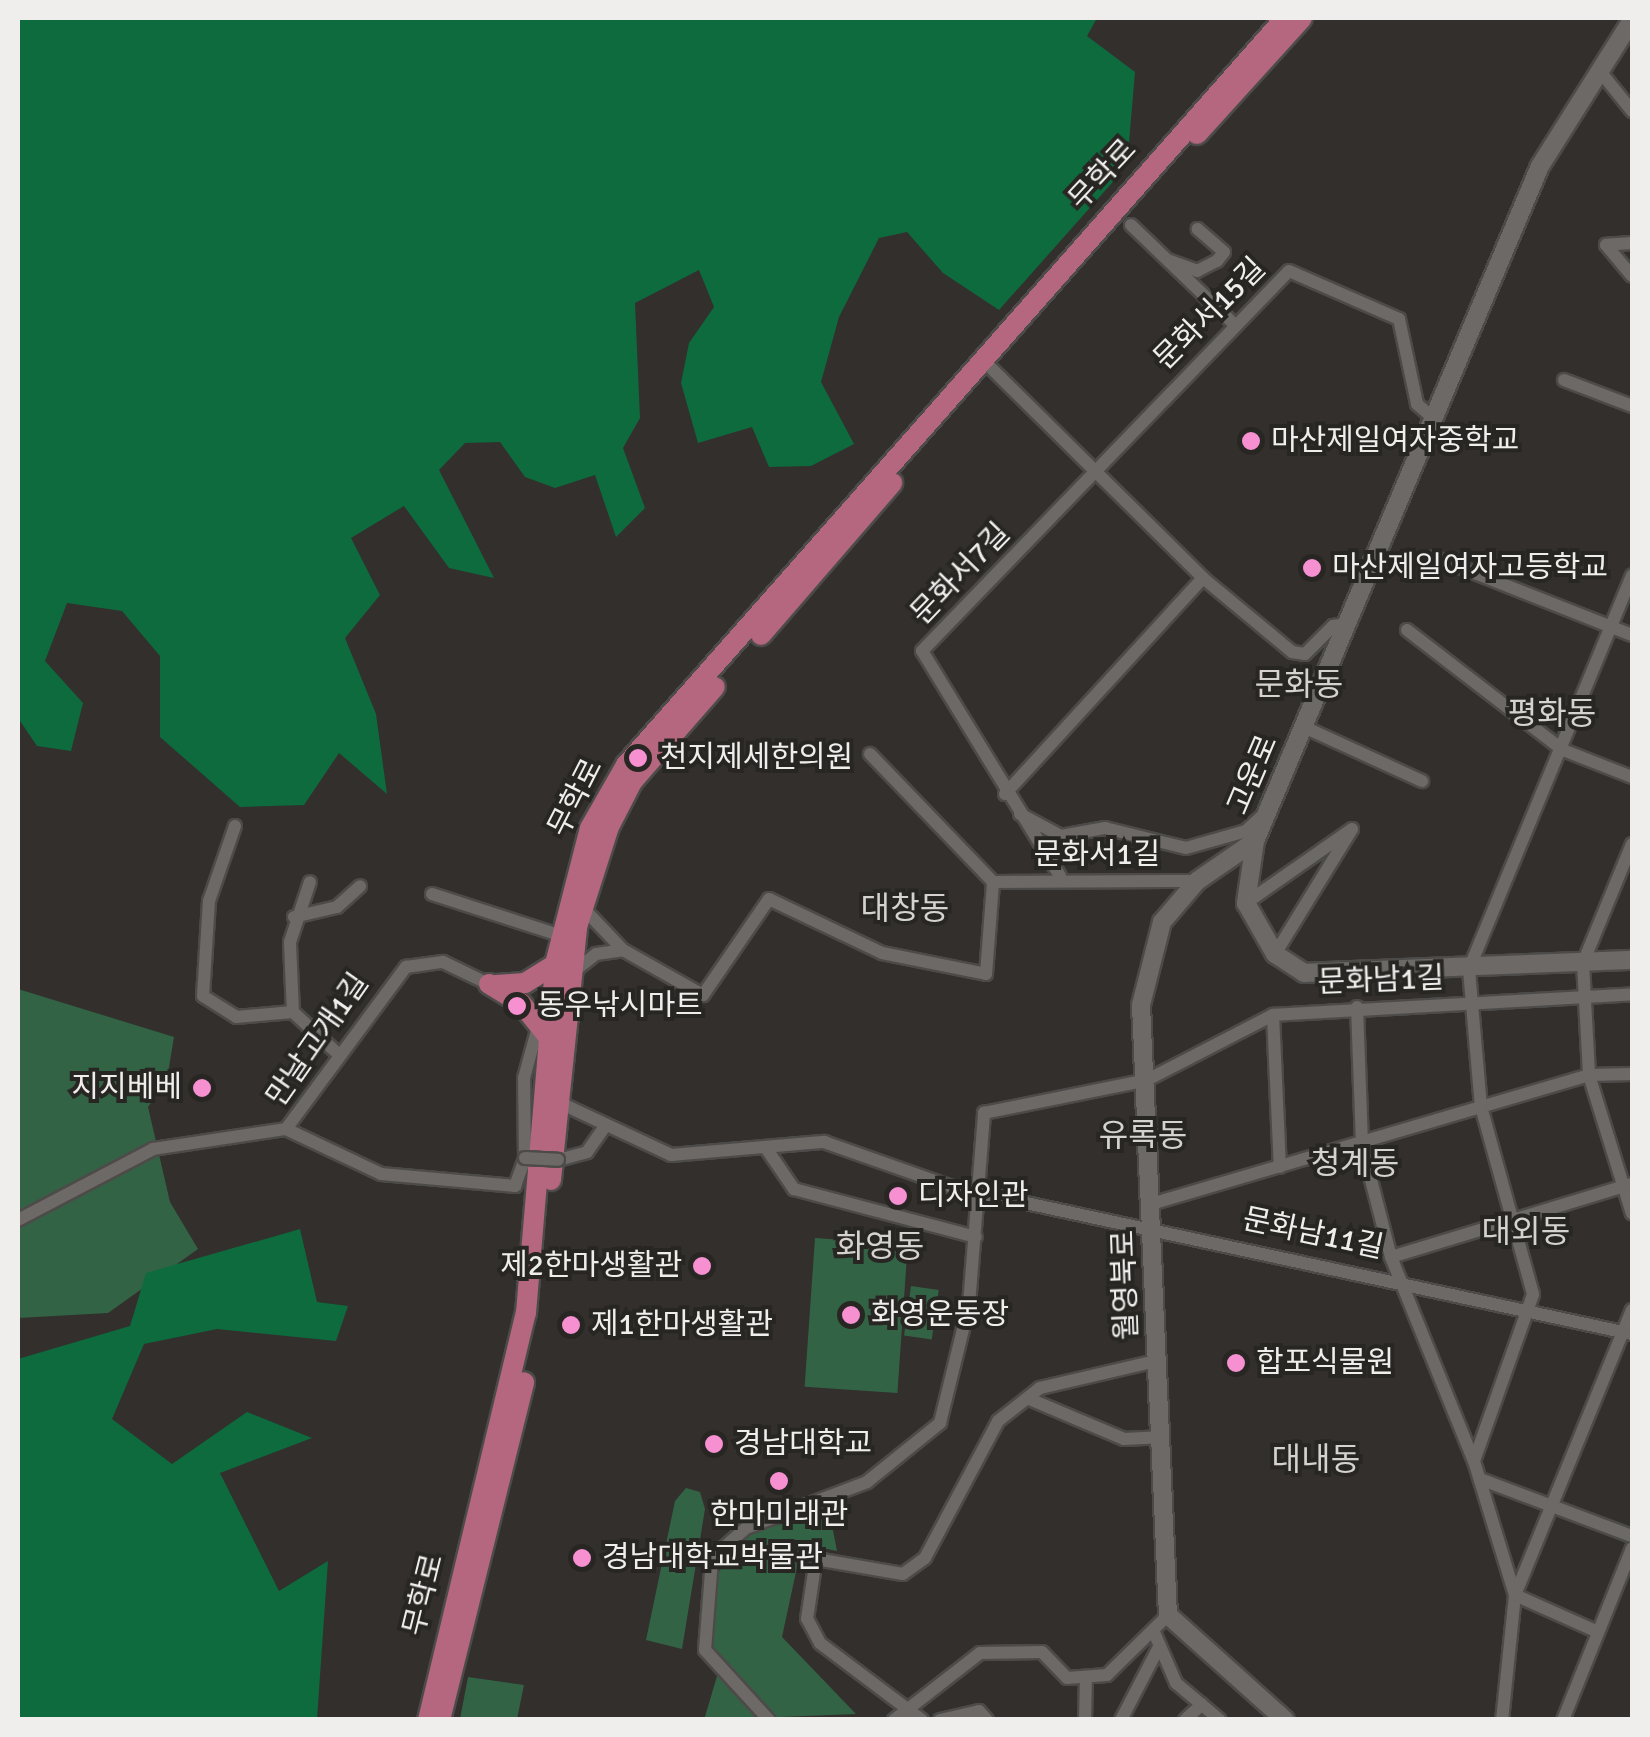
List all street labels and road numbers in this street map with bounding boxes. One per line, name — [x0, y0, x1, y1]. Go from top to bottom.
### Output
street label: 무학로 — [1062, 132, 1144, 218]
street label: 문화서15길 — [1147, 251, 1273, 377]
street label: 문화서7길 — [904, 516, 1018, 632]
street label: 고운로 — [1220, 730, 1286, 820]
street label: 무학로 — [541, 753, 611, 843]
street label: 문화서1길 — [1034, 837, 1160, 873]
street label: 문화남1길 — [1317, 961, 1445, 1001]
street label: 만날고개1길 — [259, 967, 377, 1113]
street label: 문화남11길 — [1239, 1202, 1387, 1266]
street label: 월영북로 — [1106, 1229, 1146, 1341]
street label: 무학로 — [397, 1550, 451, 1640]

